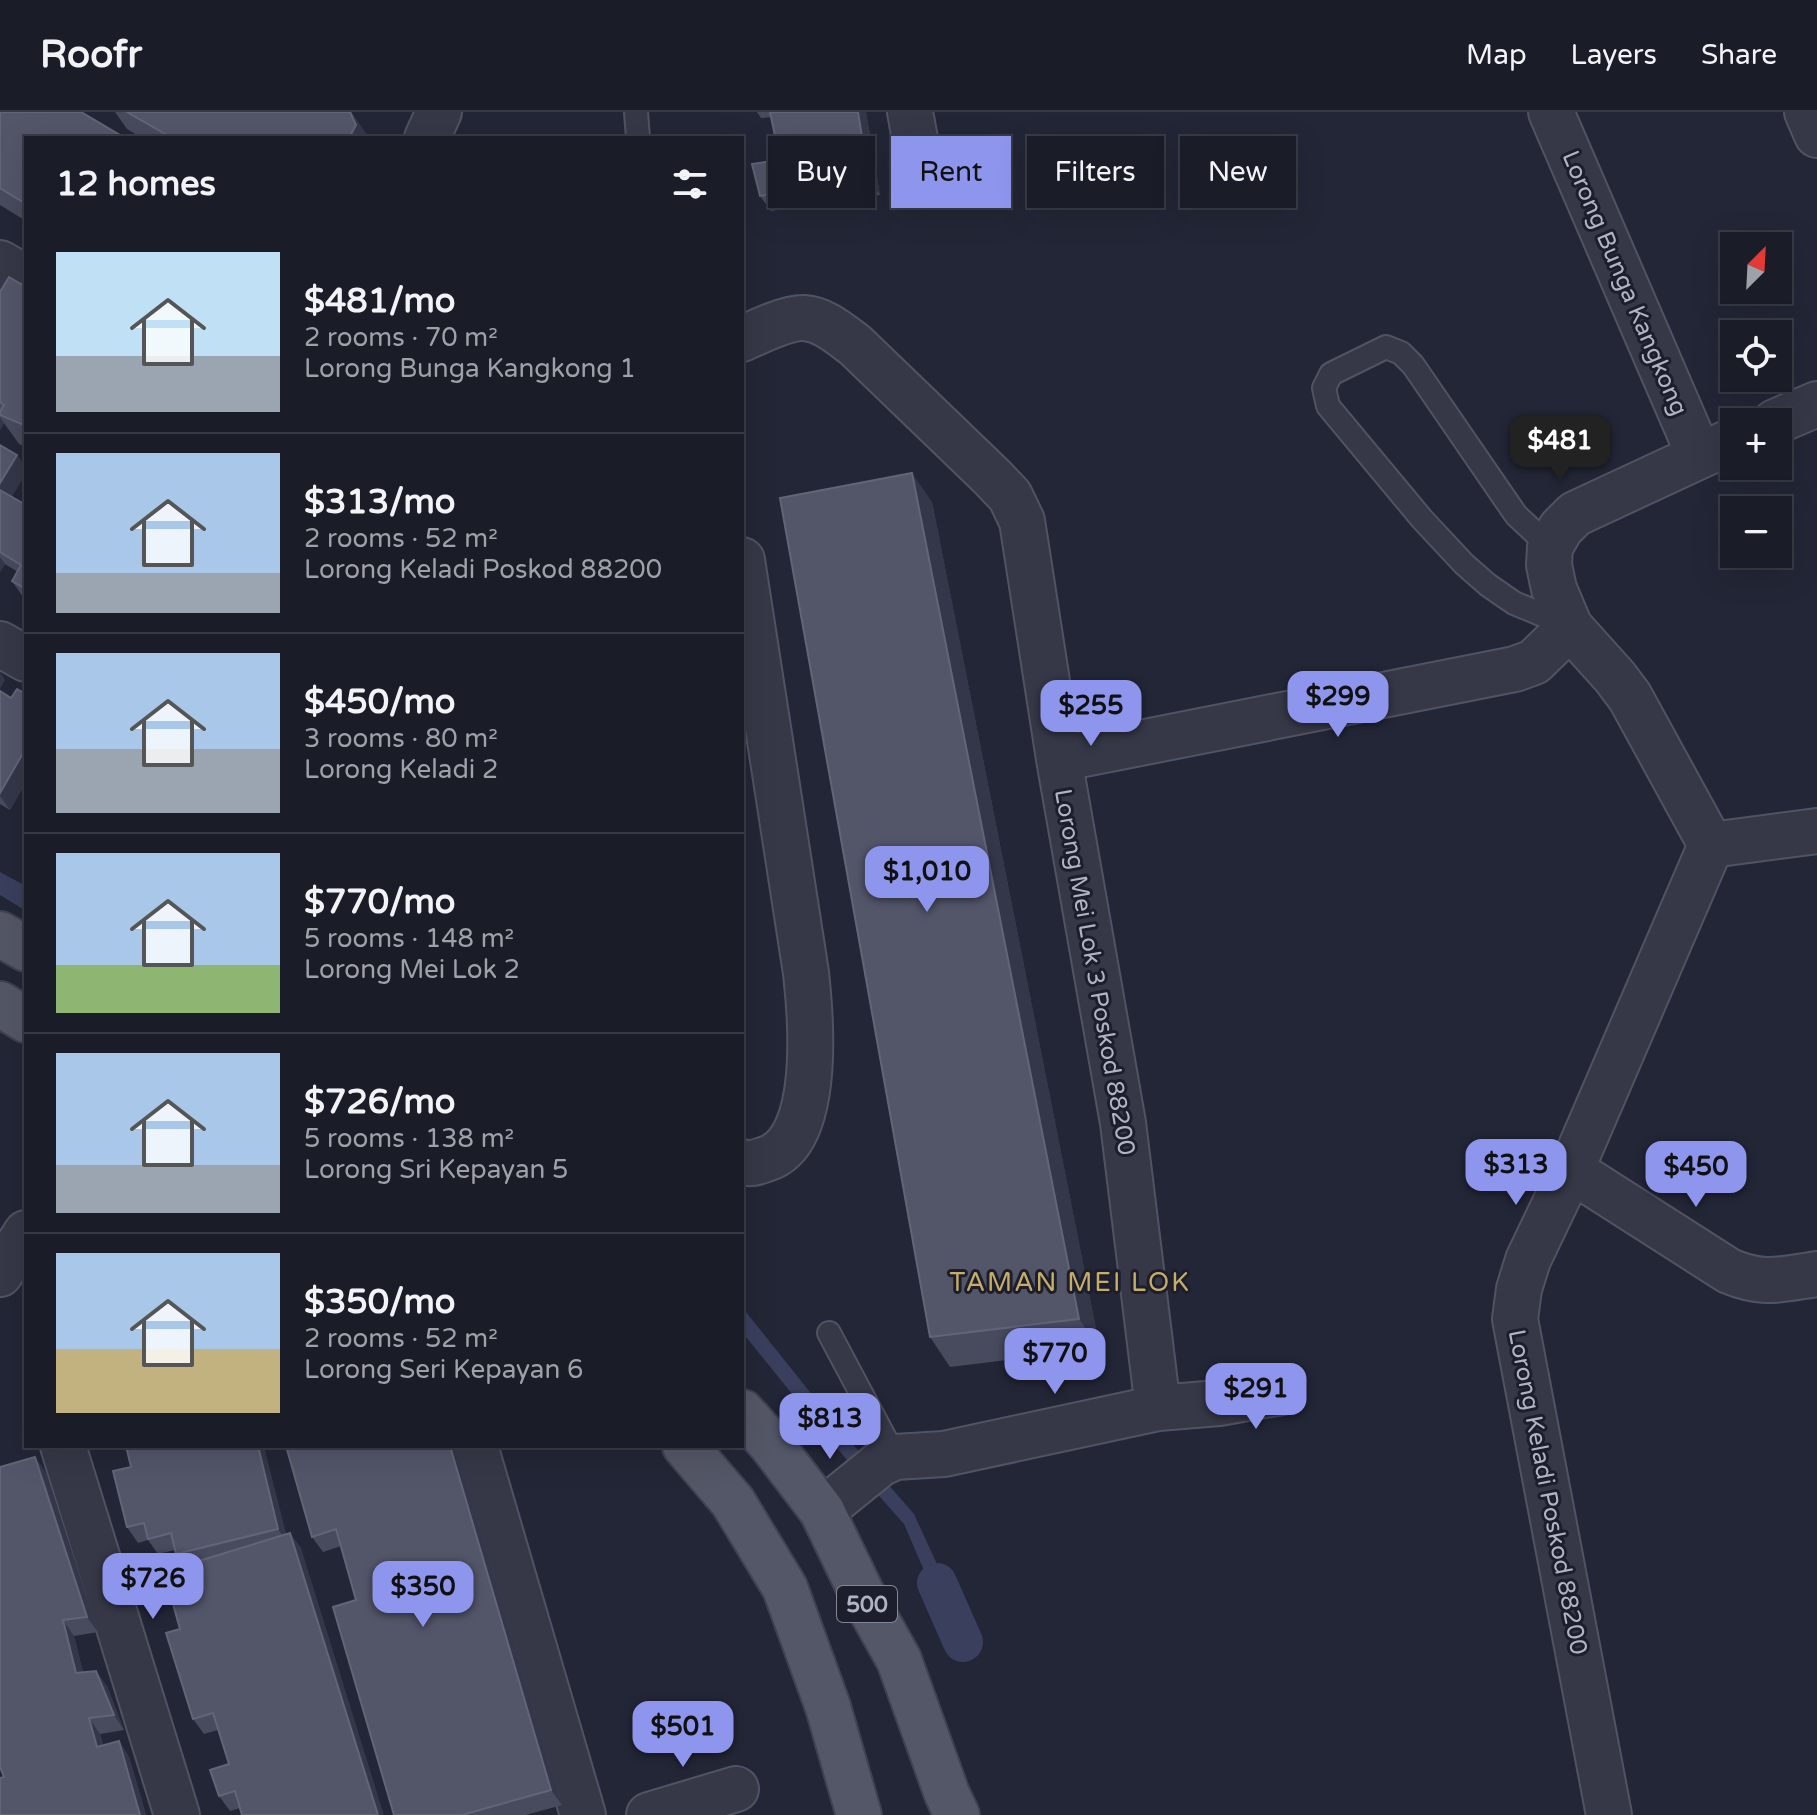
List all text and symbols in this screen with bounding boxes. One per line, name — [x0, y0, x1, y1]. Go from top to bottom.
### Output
text: Roofr — [40, 32, 142, 78]
text: Map — [1466, 38, 1527, 72]
text: Layers — [1571, 38, 1657, 72]
text: Share — [1701, 38, 1777, 72]
chip: Buy — [768, 136, 875, 208]
chip: Rent — [891, 136, 1011, 208]
chip: Filters — [1027, 136, 1164, 208]
chip: New — [1180, 136, 1296, 208]
street label: Lorong Bunga Kangkong — [1556, 146, 1694, 420]
icon: filters — [668, 162, 712, 206]
text: 12 homes — [56, 164, 216, 205]
north arrow — [1720, 232, 1792, 304]
map controls — [1720, 232, 1792, 568]
text: $481/mo — [304, 281, 455, 322]
icon: home — [120, 284, 216, 380]
button: locate — [1720, 320, 1792, 392]
text: 2 rooms · 70 m² — [304, 322, 498, 353]
text: Lorong Bunga Kangkong 1 — [304, 353, 636, 384]
button: + — [1720, 408, 1792, 480]
pin: $481 — [1513, 415, 1607, 483]
text: $481 — [1527, 425, 1593, 456]
text: $313/mo — [304, 482, 455, 523]
icon: home — [120, 485, 216, 581]
button: − — [1720, 496, 1792, 568]
text: 2 rooms · 52 m² — [304, 523, 498, 554]
text: Lorong Keladi Poskod 88200 — [304, 554, 662, 585]
pin: $299 — [1291, 671, 1385, 739]
pin: $255 — [1044, 680, 1138, 748]
text: $299 — [1305, 681, 1371, 712]
text: $450/mo — [304, 682, 455, 723]
icon: home — [120, 685, 216, 781]
text: $255 — [1058, 690, 1124, 721]
text: 3 rooms · 80 m² — [304, 723, 498, 754]
text: Lorong Keladi 2 — [304, 754, 498, 785]
street label: Lorong Mei Lok 3 Poskod 88200 — [1048, 787, 1141, 1158]
pin: $1,010 — [862, 846, 992, 914]
text: $1,010 — [883, 856, 971, 887]
text: $770/mo — [304, 882, 455, 923]
icon: home — [120, 885, 216, 981]
text: 5 rooms · 148 m² — [304, 923, 514, 954]
text: Lorong Mei Lok 2 — [304, 954, 520, 985]
text: $726/mo — [304, 1082, 455, 1123]
icon: home — [120, 1085, 216, 1181]
text: 5 rooms · 138 m² — [304, 1123, 514, 1154]
pin: $313 — [1469, 1139, 1563, 1207]
pin: $450 — [1649, 1141, 1743, 1209]
text: $313 — [1483, 1149, 1549, 1180]
text: $450 — [1663, 1151, 1729, 1182]
text: Lorong Sri Kepayan 5 — [304, 1154, 568, 1185]
district label: TAMAN MEI LOK — [949, 1267, 1191, 1298]
text: $350/mo — [304, 1282, 455, 1323]
icon: home — [120, 1285, 216, 1381]
text: 2 rooms · 52 m² — [304, 1323, 498, 1354]
street label: Lorong Keladi Poskod 88200 — [1502, 1327, 1593, 1657]
pin: $770 — [1008, 1328, 1102, 1396]
text: $770 — [1022, 1338, 1088, 1369]
text: Lorong Seri Kepayan 6 — [304, 1354, 583, 1385]
pin: $291 — [1209, 1363, 1303, 1431]
text: $291 — [1223, 1373, 1289, 1404]
pin: $813 — [783, 1393, 877, 1461]
text: $813 — [797, 1403, 863, 1434]
pin: $726 — [106, 1553, 200, 1621]
pin: $350 — [376, 1561, 470, 1629]
text: $726 — [120, 1563, 186, 1594]
text: $350 — [390, 1571, 456, 1602]
road number: 500 — [837, 1586, 897, 1622]
pin: $501 — [636, 1701, 730, 1769]
text: $501 — [650, 1711, 716, 1742]

